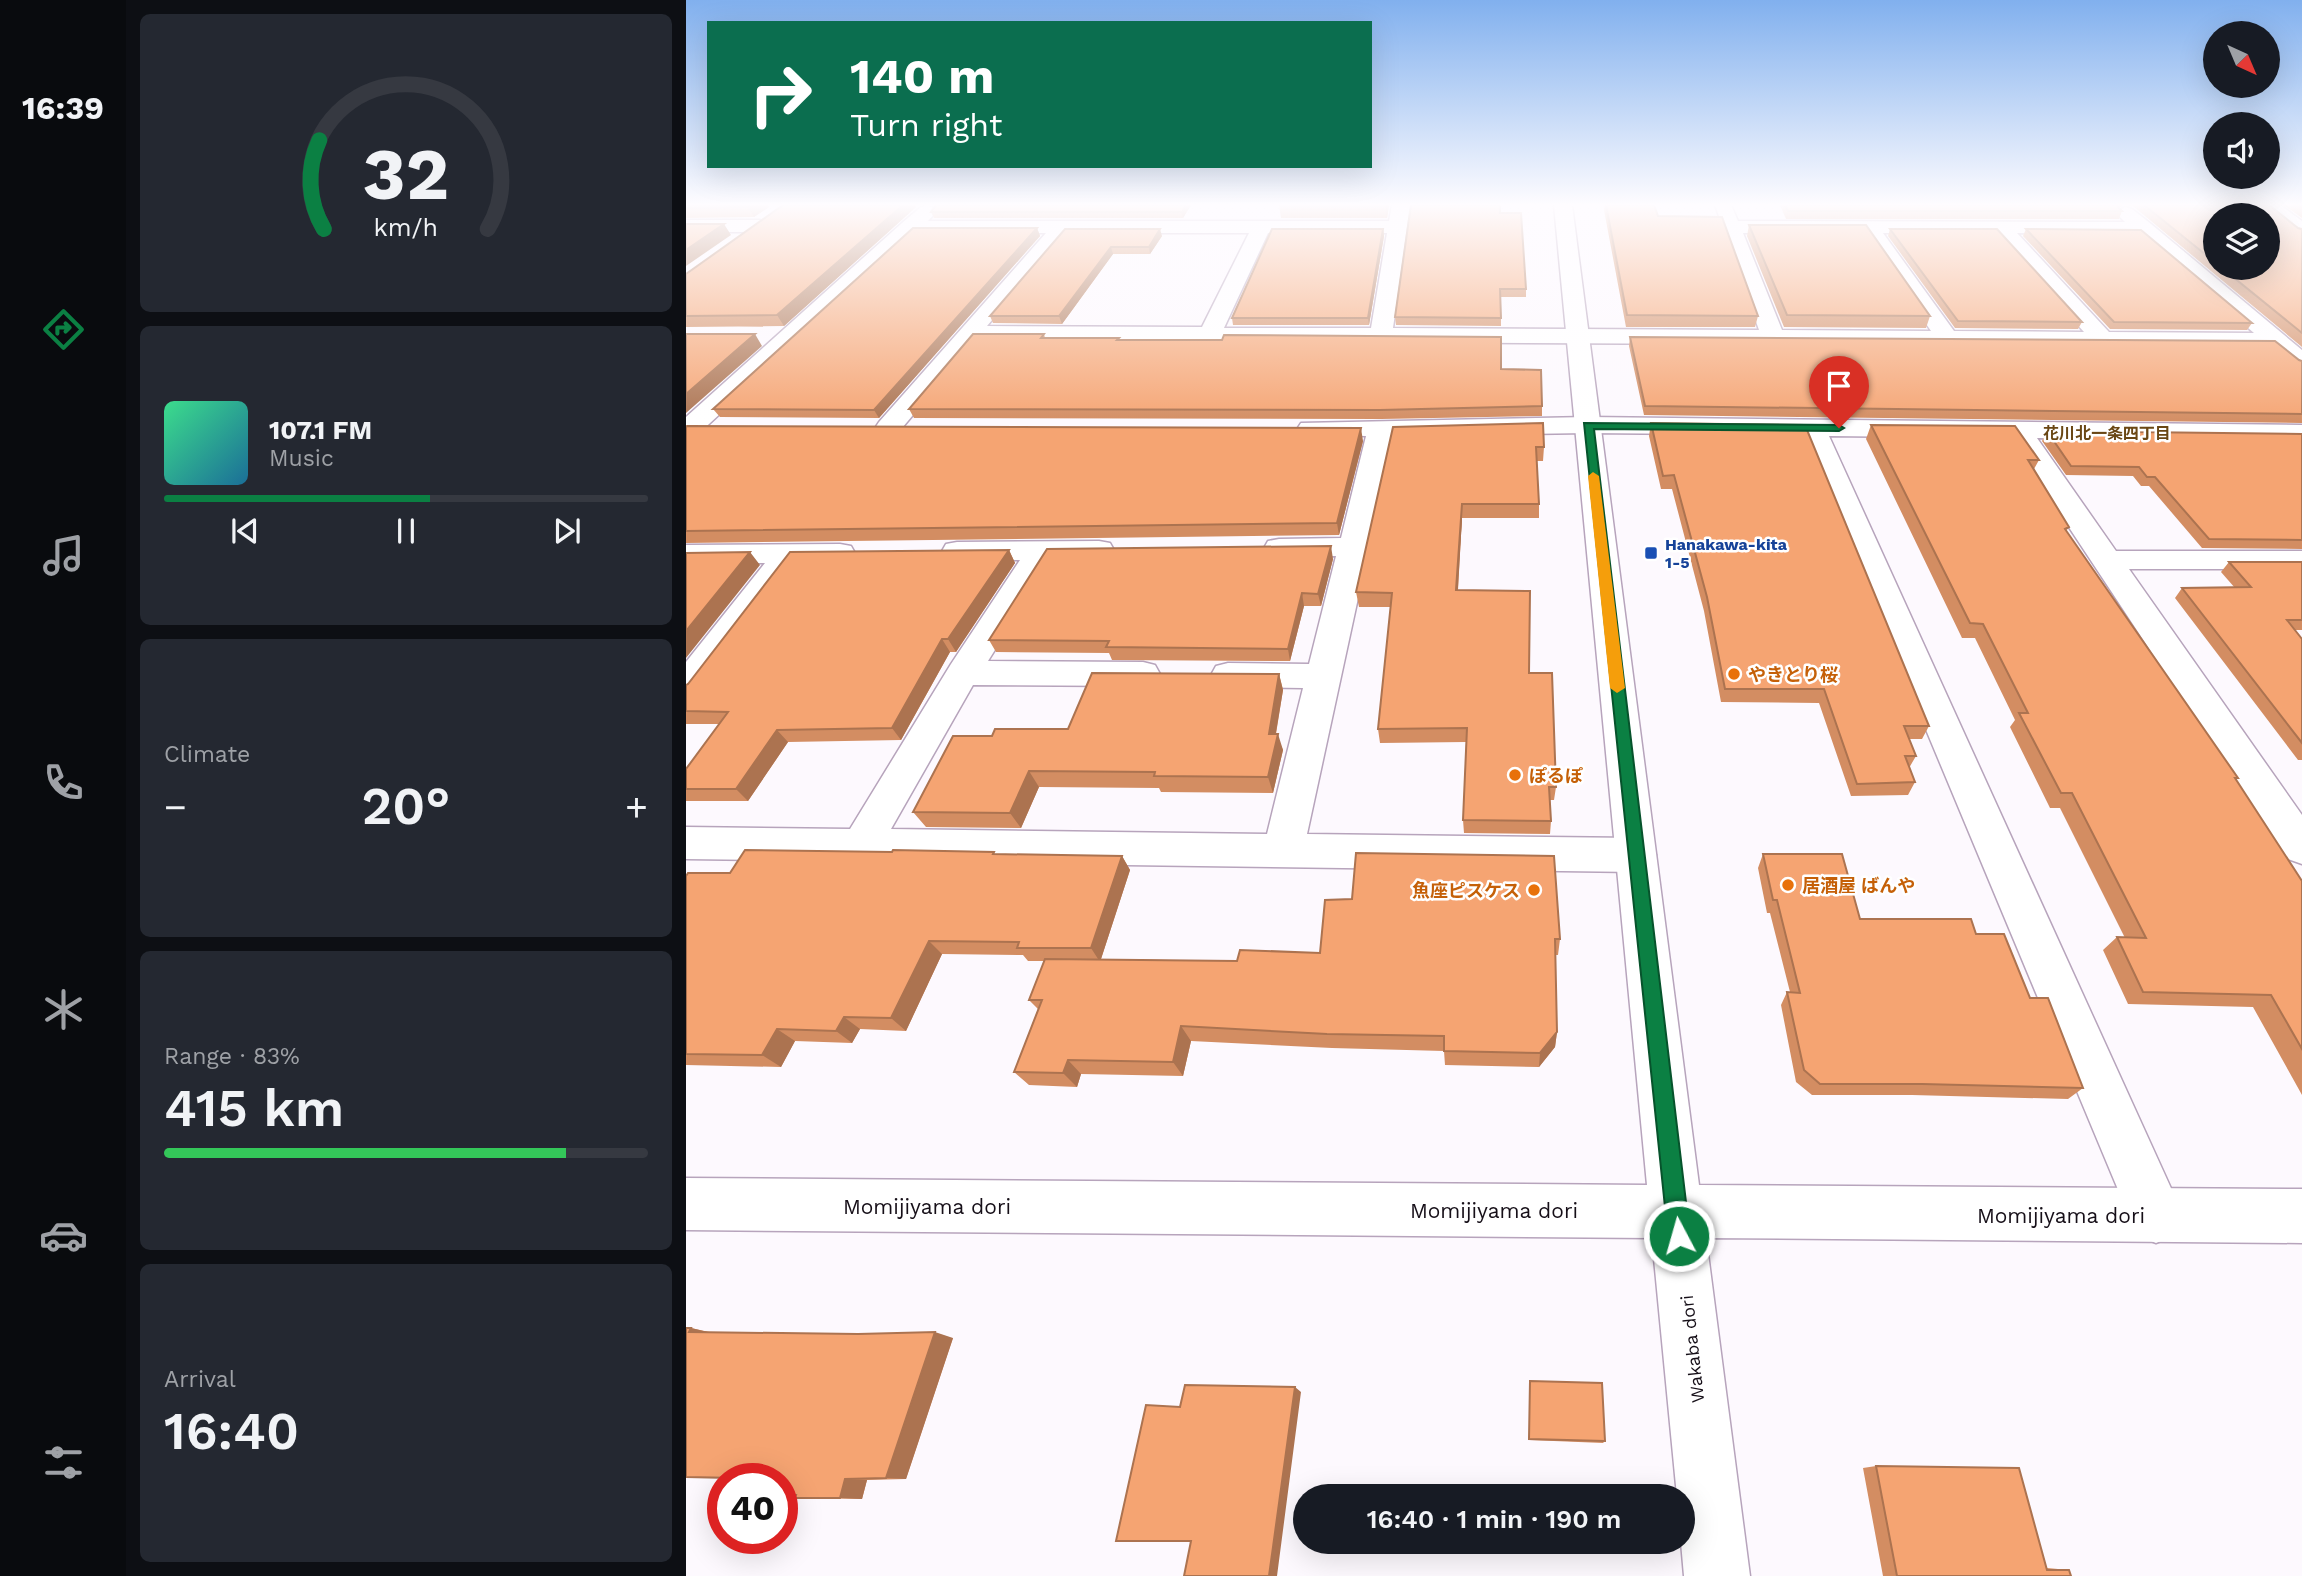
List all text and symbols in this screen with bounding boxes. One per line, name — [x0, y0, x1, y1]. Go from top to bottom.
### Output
north arrow — [2203, 21, 2280, 98]
map controls — [2203, 21, 2280, 280]
text: 140 m — [850, 47, 994, 105]
icon: right — [735, 49, 826, 140]
text: 16:39 — [22, 89, 104, 127]
text: Turn right — [850, 106, 1002, 144]
button: sound — [2203, 112, 2280, 189]
text: 32 — [363, 132, 449, 218]
button: layers — [2203, 203, 2280, 280]
text: km/h — [374, 213, 438, 242]
icon: directions — [39, 305, 88, 354]
pin — [1809, 356, 1869, 428]
icon: arrive — [1820, 367, 1858, 405]
text: 107.1 FM — [269, 415, 372, 445]
district label: 花川北一条四丁目 — [2043, 424, 2171, 443]
text: Music — [269, 445, 334, 472]
icon: previous — [226, 512, 264, 550]
icon: pause — [387, 512, 425, 550]
icon: next — [548, 512, 586, 550]
icon: music — [39, 531, 88, 580]
place label: Hanakawa-kita 1-5 — [1665, 535, 1788, 572]
marker: Hanakawa-kita 1-5 — [1643, 545, 1659, 561]
place label: やきとり桜 — [1748, 664, 1838, 685]
marker: やきとり桜 — [1726, 666, 1742, 682]
text: Climate — [164, 741, 250, 768]
icon: phone — [39, 758, 88, 807]
place label: ぽるぽ — [1529, 765, 1583, 786]
marker: ぽるぽ — [1507, 767, 1523, 783]
text: 20° — [362, 776, 450, 837]
text: − — [164, 785, 187, 829]
text: + — [625, 785, 648, 829]
place label: 居酒屋 ばんや — [1802, 875, 1915, 896]
marker: 居酒屋 ばんや — [1780, 877, 1796, 893]
place label: 魚座ピスケス — [1412, 880, 1520, 901]
marker: 魚座ピスケス — [1526, 882, 1542, 898]
icon: climate — [39, 985, 88, 1034]
text: Range · 83% — [164, 1043, 300, 1070]
text: 415 km — [164, 1078, 344, 1139]
street label: Momijiyama dori — [843, 1194, 1011, 1219]
street label: Momijiyama dori — [1410, 1198, 1578, 1223]
position arrow — [1642, 1199, 1716, 1273]
street label: Momijiyama dori — [1977, 1203, 2145, 1228]
icon: car — [39, 1211, 88, 1260]
street label: Wakaba dori — [1676, 1294, 1708, 1404]
text: Arrival — [164, 1366, 236, 1393]
text: 16:40 — [164, 1401, 299, 1462]
icon: filters — [39, 1438, 88, 1487]
speed limit sign: 40 — [707, 1463, 798, 1554]
text: 16:40 · 1 min · 190 m — [1367, 1504, 1621, 1534]

